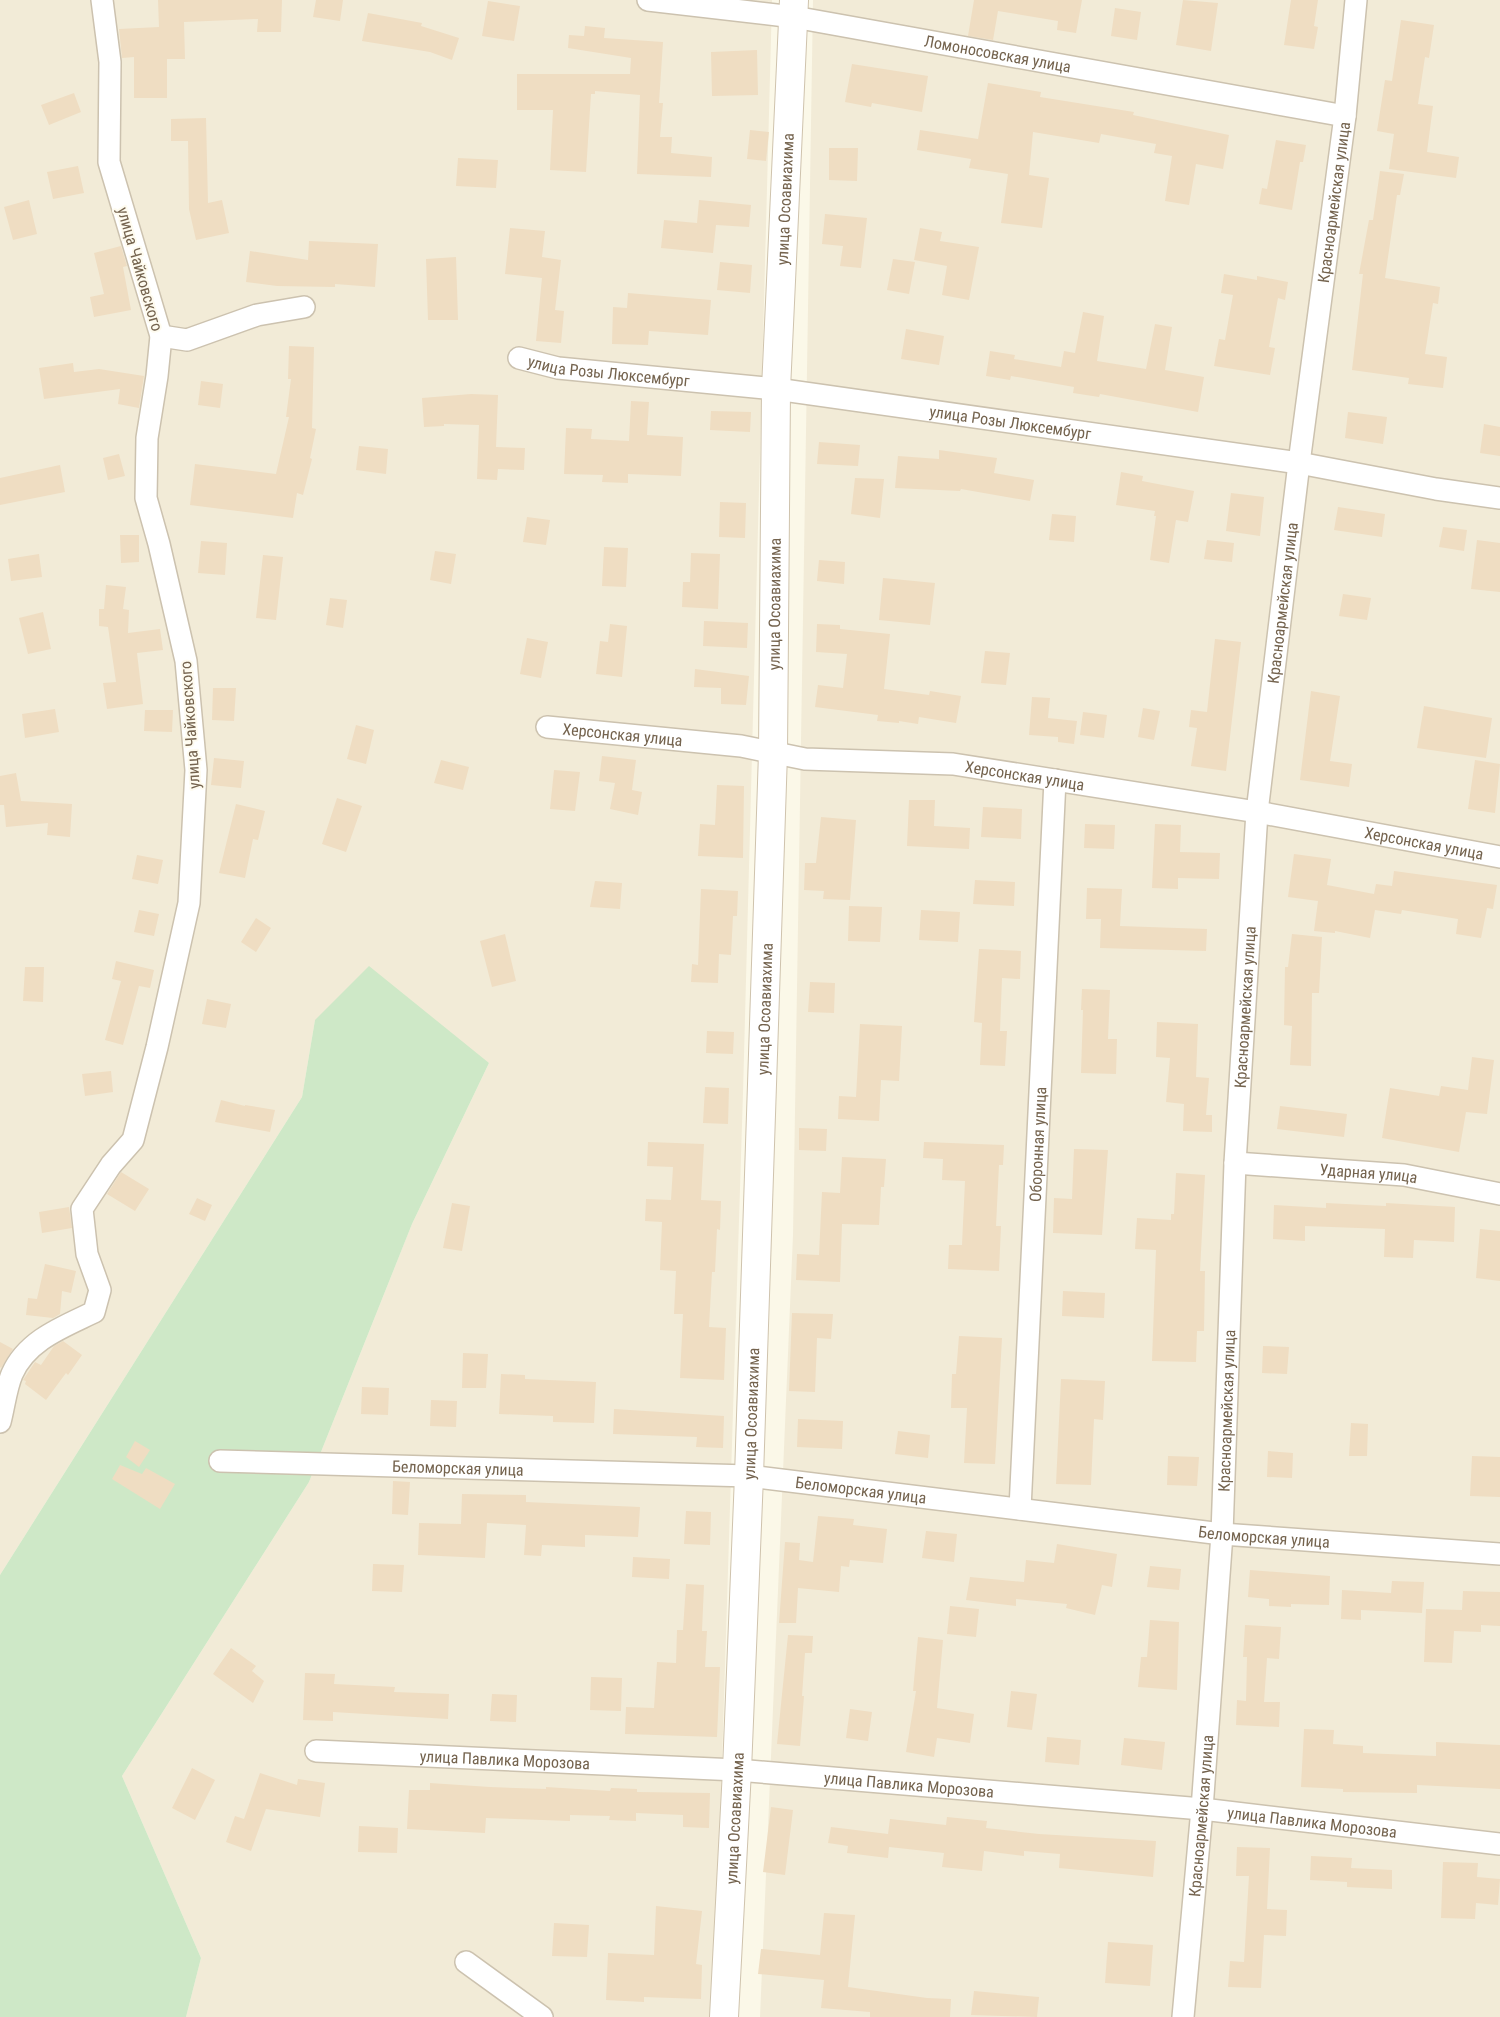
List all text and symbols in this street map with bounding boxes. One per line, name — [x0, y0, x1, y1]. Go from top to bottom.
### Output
street label: Ломоносовская улица — [923, 31, 1073, 76]
street label: Красноармейская улица — [1313, 121, 1354, 284]
street label: улица Осоавиахима — [772, 133, 797, 266]
street label: улица Чайковского — [113, 205, 167, 333]
street label: улица Розы Люксембург — [526, 351, 691, 390]
street label: улица Розы Люксембург — [928, 401, 1093, 443]
street label: Красноармейская улица — [1263, 521, 1301, 685]
street label: улица Осоавиахима — [764, 538, 784, 670]
street label: улица Чайковского — [176, 660, 204, 790]
street label: Херсонская улица — [562, 719, 684, 750]
street label: Херсонская улица — [964, 757, 1086, 794]
street label: Херсонская улица — [1363, 823, 1485, 863]
street label: Красноармейская улица — [1230, 926, 1259, 1089]
street label: улица Осоавиахима — [753, 942, 776, 1075]
street label: Оборонная улица — [1025, 1086, 1050, 1203]
street label: Ударная улица — [1319, 1160, 1419, 1187]
street label: Красноармейская улица — [1214, 1329, 1239, 1492]
street label: улица Осоавиахима — [739, 1347, 763, 1480]
street label: Беломорская улица — [392, 1456, 524, 1479]
street label: Беломорская улица — [794, 1472, 927, 1507]
street label: Беломорская улица — [1197, 1522, 1330, 1551]
street label: Красноармейская улица — [1185, 1734, 1217, 1898]
street label: улица Павлика Морозова — [419, 1746, 590, 1773]
street label: улица Осоавиахима — [721, 1752, 747, 1885]
street label: улица Павлика Морозова — [823, 1768, 995, 1801]
street label: улица Павлика Морозова — [1226, 1803, 1398, 1841]

